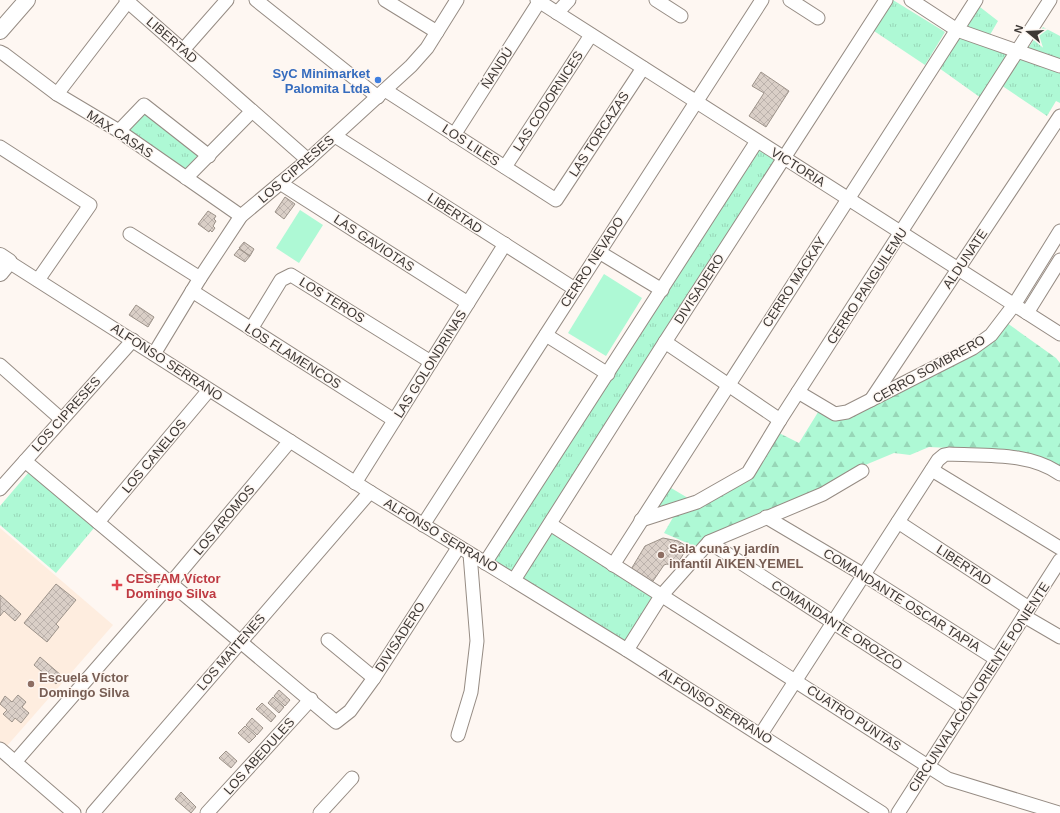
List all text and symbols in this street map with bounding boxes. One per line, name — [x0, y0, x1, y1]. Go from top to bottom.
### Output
north arrow — [1008, 12, 1048, 52]
street label: LIBERTAD — [144, 14, 200, 66]
text: N — [1012, 23, 1025, 35]
street label: ÑANDÚ — [478, 45, 516, 91]
street label: LAS CODORNICES — [510, 48, 586, 154]
place label: SyC Minimarket Palomita Ltda — [272, 66, 371, 96]
marker: SyC Minimarket Palomita Ltda — [373, 75, 383, 85]
street label: LAS TORCAZAS — [566, 88, 632, 179]
street label: MAX CASAS — [84, 107, 156, 161]
street label: LOS LILES — [440, 121, 503, 169]
street label: LOS CIPRESES — [255, 132, 337, 206]
street label: VICTORIA — [768, 144, 828, 190]
street label: LIBERTAD — [425, 190, 485, 236]
street label: LAS GAVIOTAS — [331, 211, 417, 275]
street label: CERRO NEVADO — [557, 214, 627, 310]
street label: CERRO PANGUILEMU — [824, 225, 910, 347]
street label: ALDUNATE — [940, 226, 991, 292]
street label: CERRO MACKAY — [759, 234, 829, 330]
street label: DIVISADERO — [671, 251, 727, 327]
street label: LOS TEROS — [297, 274, 368, 326]
street label: LAS GOLONDRINAS — [391, 307, 469, 421]
street label: ALFONSO SERRANO — [108, 320, 226, 404]
street label: LOS FLAMENCOS — [242, 320, 344, 392]
street label: CERRO SOMBRERO — [870, 332, 988, 406]
street label: LOS CIPRESES — [29, 373, 104, 454]
street label: LOS CANELOS — [119, 416, 189, 496]
street label: LOS AROMOS — [190, 482, 258, 558]
street label: ALFONSO SERRANO — [381, 495, 501, 575]
place label: Sala cuna y jardín infantil AIKEN YEMEL — [669, 541, 803, 571]
street label: LIBERTAD — [934, 542, 994, 588]
street label: COMANDANTE OSCAR TAPIA — [821, 545, 984, 655]
marker: Sala cuna y jardín infantil AIKEN YEMEL — [656, 550, 666, 560]
place label: CESFAM Víctor Domingo Silva — [126, 571, 221, 601]
street label: COMANDANTE OROZCO — [769, 577, 905, 673]
marker: CESFAM Víctor Domingo Silva — [111, 579, 123, 591]
street label: CIRCUNVALACIÓN ORIENTE PONIENTE — [906, 579, 1053, 795]
street label: DIVISADERO — [372, 599, 428, 675]
street label: LOS MAITENES — [194, 611, 268, 693]
street label: ALFONSO SERRANO — [657, 665, 775, 747]
place label: Escuela Víctor Domingo Silva — [39, 670, 130, 700]
marker: Escuela Víctor Domingo Silva — [26, 679, 36, 689]
street label: CUATRO PUNTAS — [804, 682, 904, 754]
street label: LOS ABEDULES — [221, 714, 298, 798]

